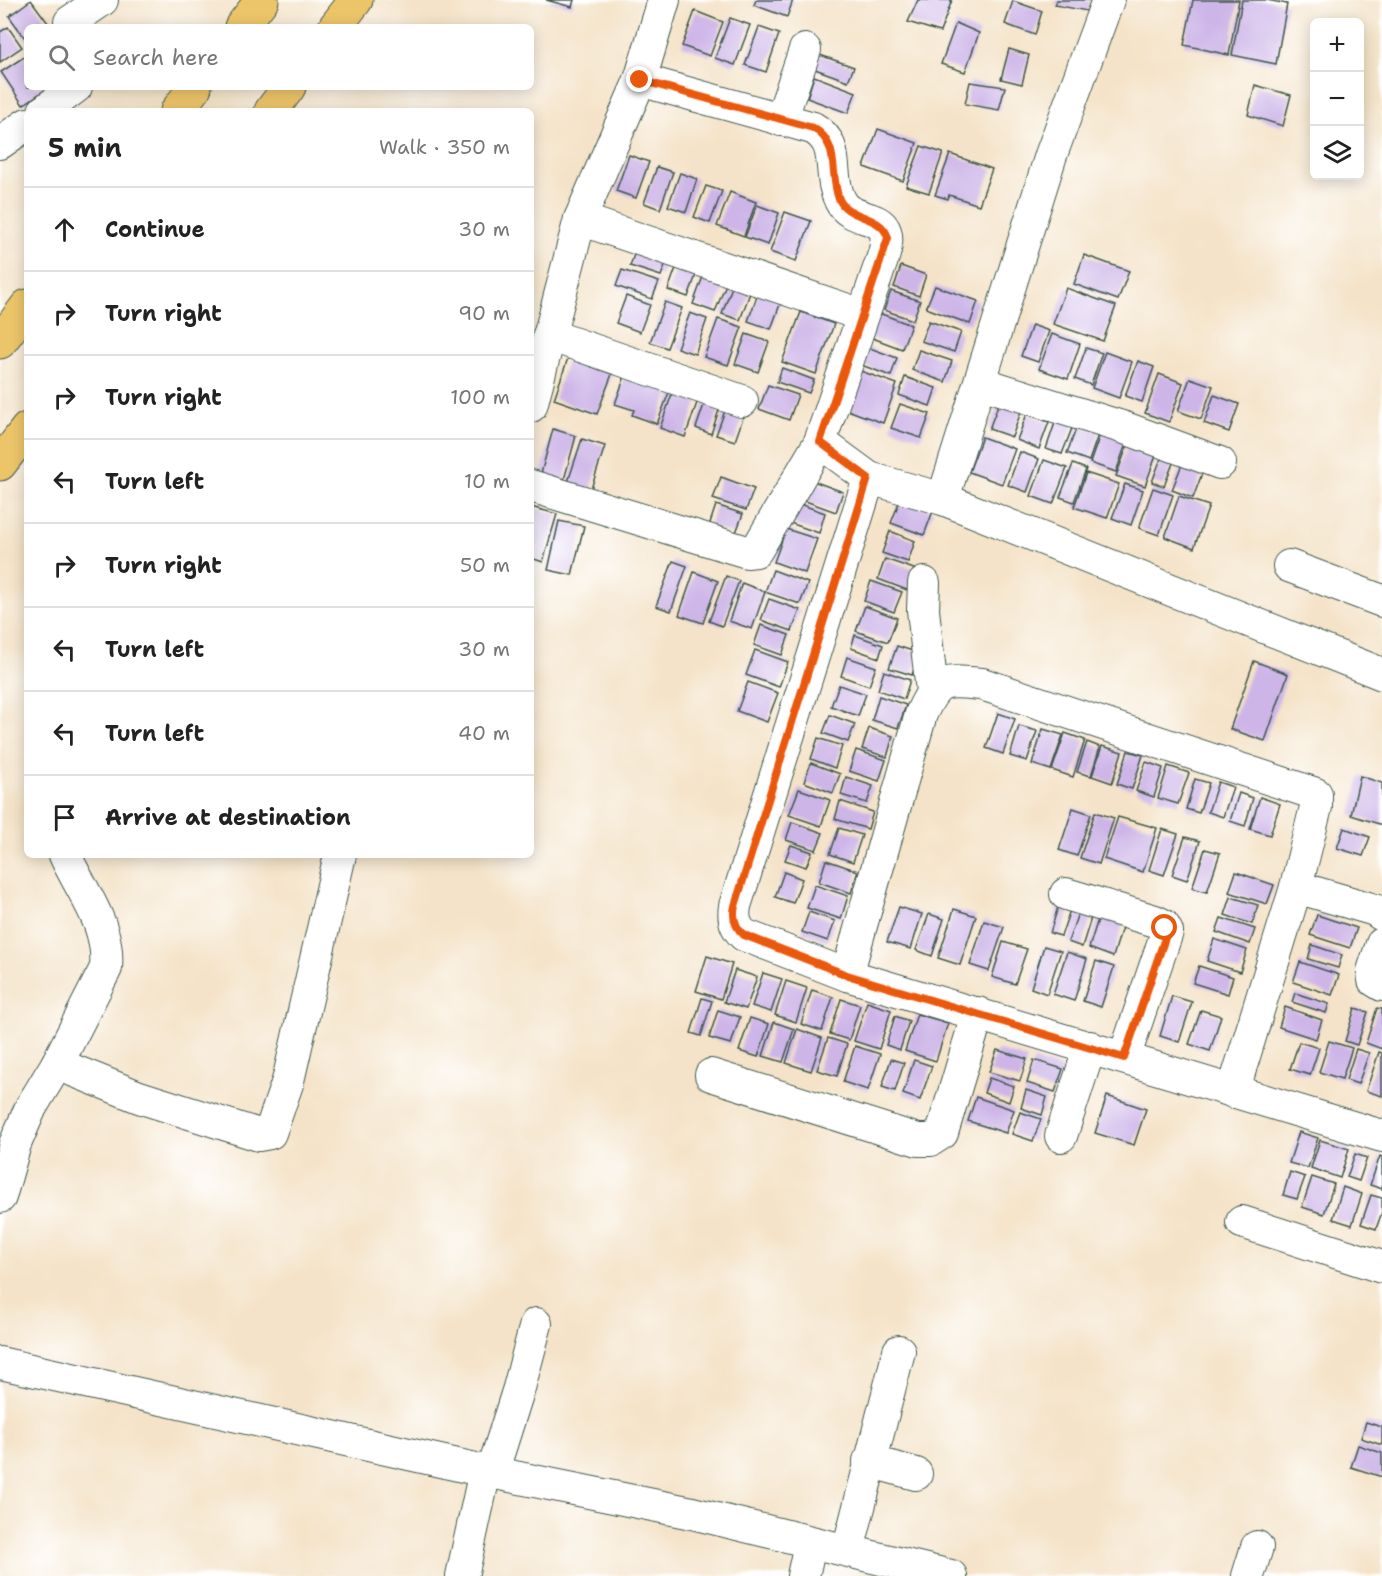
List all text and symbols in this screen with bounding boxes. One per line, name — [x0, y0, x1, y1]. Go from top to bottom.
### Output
map controls — [1310, 18, 1364, 180]
button: + — [1310, 18, 1364, 72]
search box — [24, 24, 534, 90]
icon: search — [45, 41, 78, 74]
text: Search here — [93, 43, 219, 72]
route end — [626, 66, 652, 92]
button: − — [1310, 72, 1364, 126]
button: layers — [1310, 126, 1364, 180]
text: 5 min — [48, 130, 122, 165]
text: Walk · 350 m — [379, 134, 510, 160]
icon: ahead — [48, 213, 81, 246]
text: Continue — [105, 215, 205, 244]
text: 30 m — [458, 216, 510, 242]
icon: right — [48, 297, 81, 330]
text: Turn right — [105, 299, 222, 328]
text: 90 m — [458, 300, 510, 326]
icon: right — [48, 381, 81, 414]
text: Turn right — [105, 383, 222, 412]
text: 100 m — [450, 384, 510, 410]
icon: left — [48, 465, 81, 498]
text: Turn left — [105, 467, 204, 496]
text: 10 m — [464, 468, 510, 494]
icon: right — [48, 549, 81, 582]
text: Turn right — [105, 551, 222, 580]
text: 50 m — [460, 552, 510, 578]
icon: left — [48, 633, 81, 666]
text: Turn left — [105, 635, 204, 664]
text: 30 m — [458, 636, 510, 662]
icon: left — [48, 717, 81, 750]
text: Turn left — [105, 719, 204, 748]
text: 40 m — [458, 720, 510, 746]
icon: arrive — [48, 801, 81, 834]
text: Arrive at destination — [105, 803, 351, 832]
route start — [1151, 914, 1177, 940]

